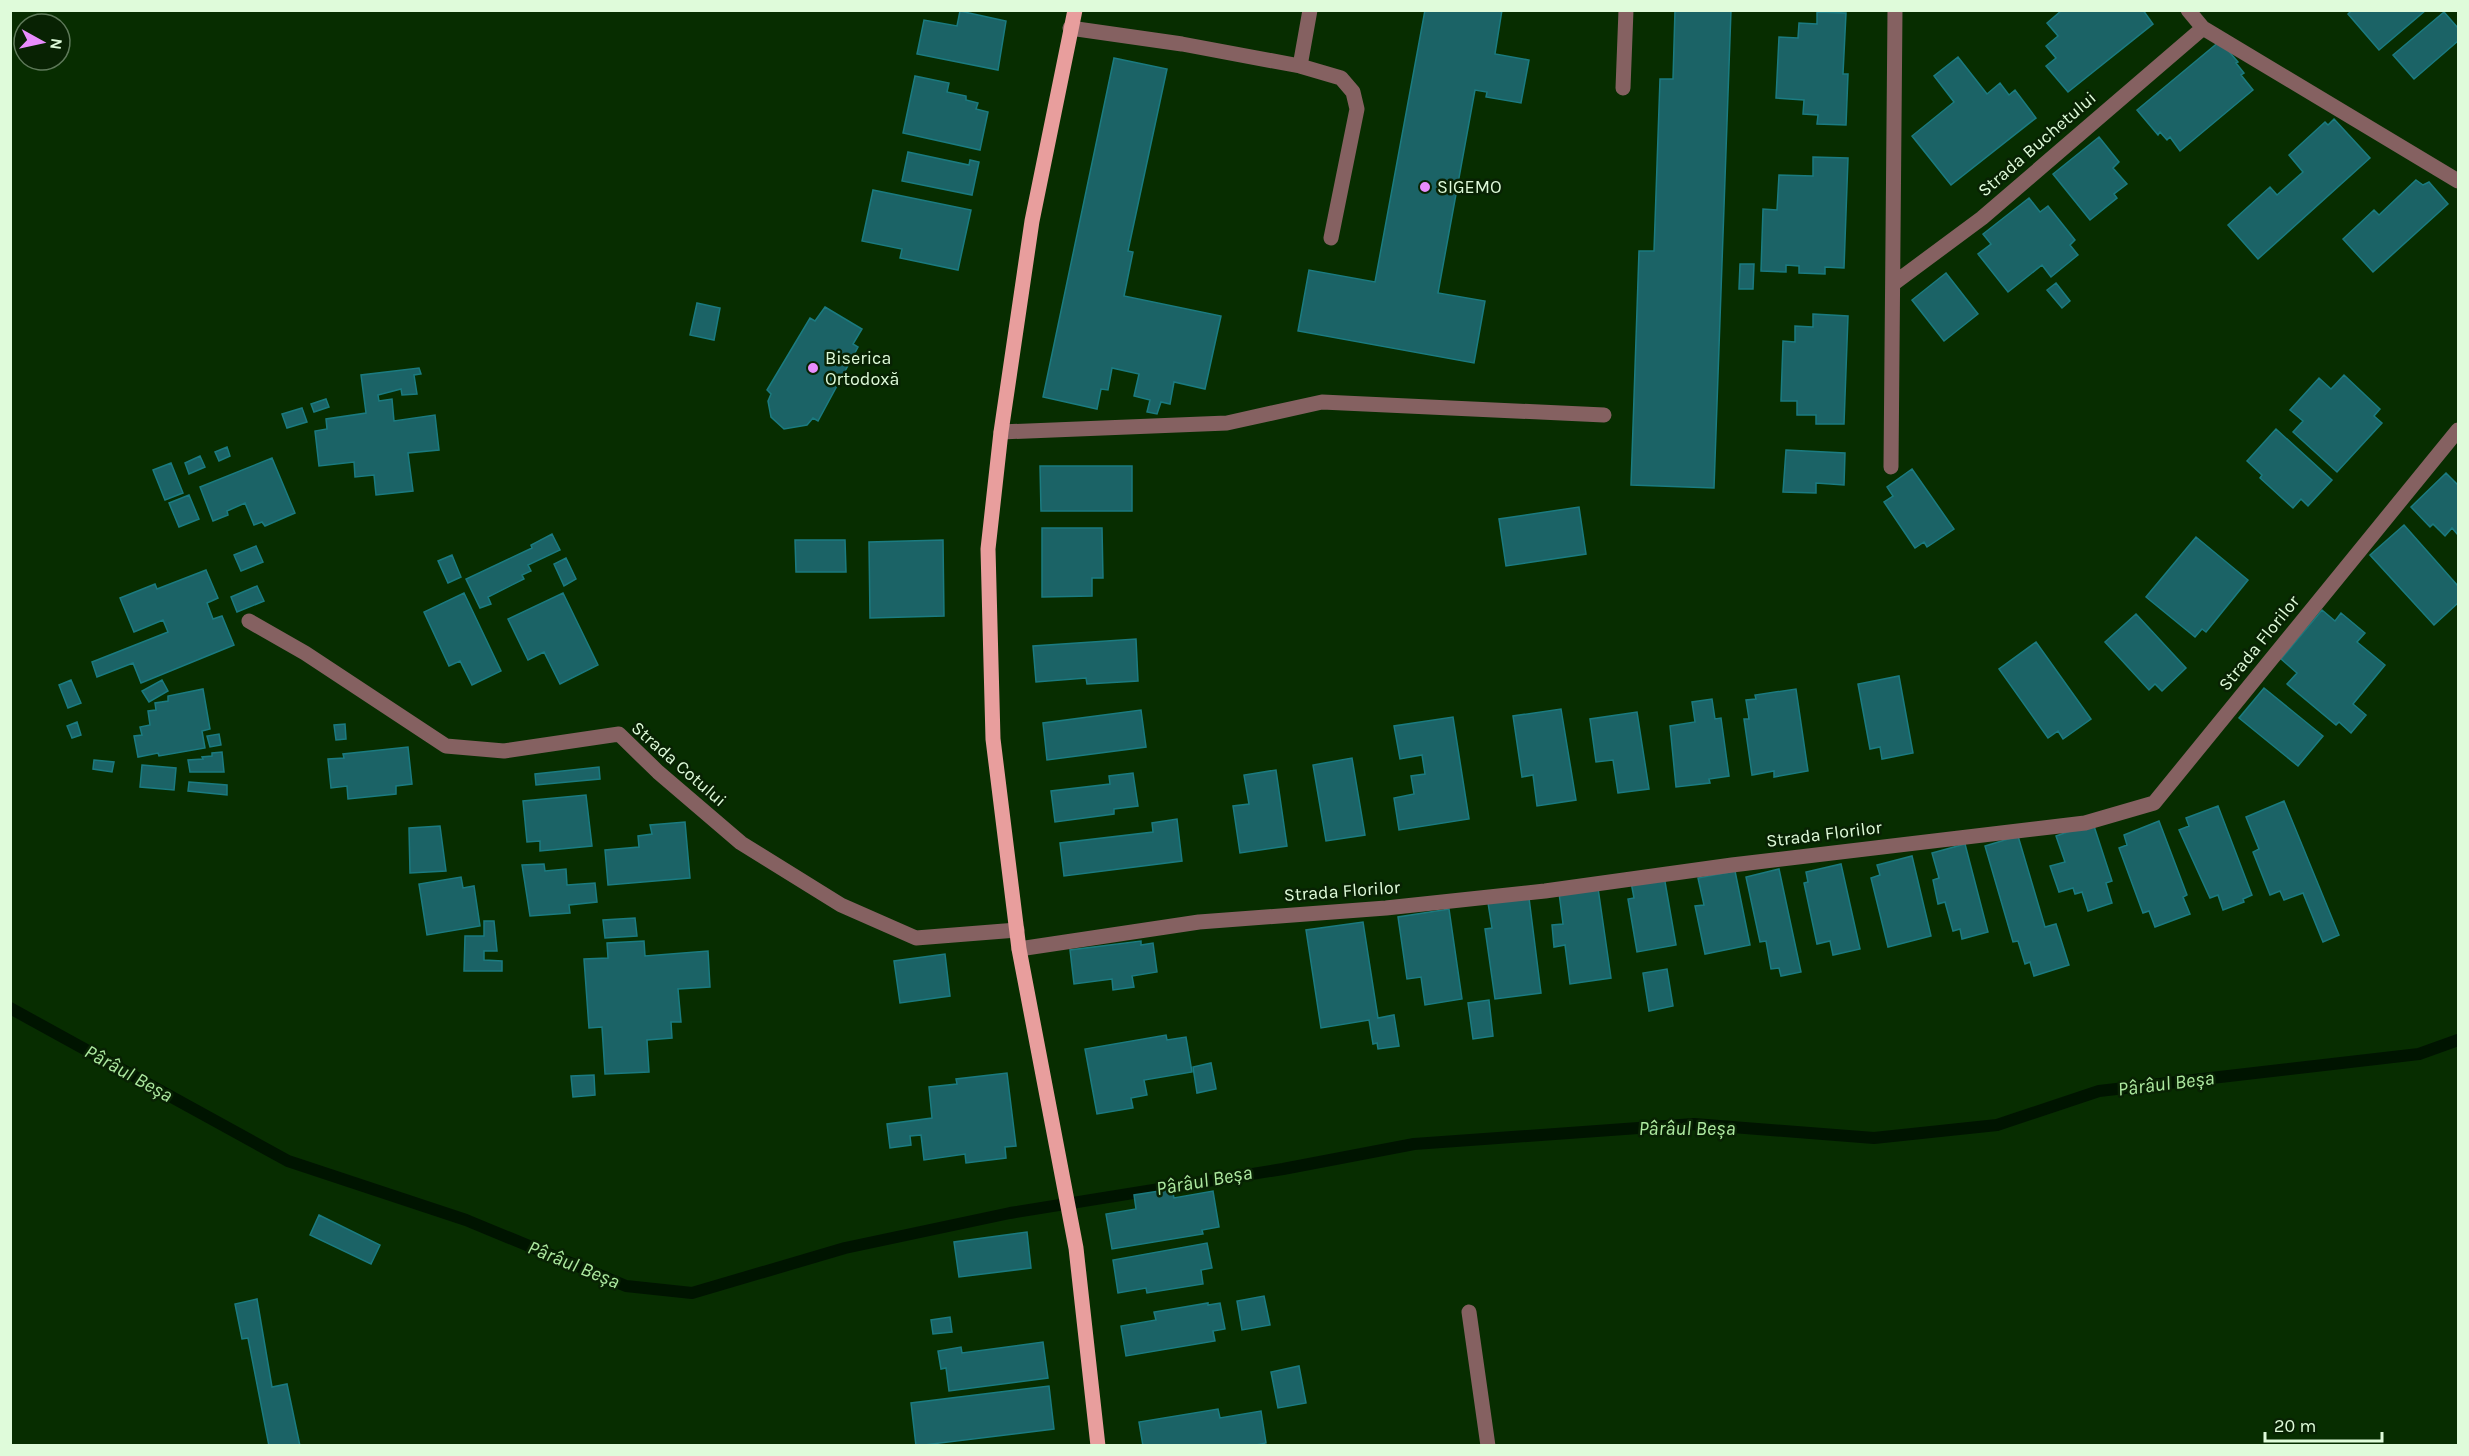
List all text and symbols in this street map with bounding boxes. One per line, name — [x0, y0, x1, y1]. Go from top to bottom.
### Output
north arrow — [12, 12, 72, 72]
text: N — [46, 37, 67, 51]
street label: Strada Buchetului — [1973, 87, 2101, 201]
place label: SIGEMO — [1437, 176, 1502, 198]
marker: SIGEMO — [1418, 180, 1432, 194]
place label: Biserica Ortodoxă — [825, 347, 899, 390]
marker: Biserica Ortodoxă — [806, 361, 820, 375]
street label: Strada Florilor — [2214, 590, 2305, 695]
street label: Strada Cotului — [627, 717, 731, 811]
street label: Strada Florilor — [1765, 816, 1884, 852]
street label: Strada Florilor — [1283, 876, 1401, 906]
water label: Pârâul Beșa — [81, 1040, 177, 1107]
water label: Pârâul Beșa — [2116, 1066, 2216, 1101]
water label: Pârâul Beșa — [1638, 1117, 1736, 1140]
water label: Pârâul Beșa — [1154, 1161, 1254, 1200]
water label: Pârâul Beșa — [524, 1236, 623, 1293]
scale bar — [2265, 1405, 2382, 1443]
text: 20 m — [2274, 1415, 2316, 1437]

